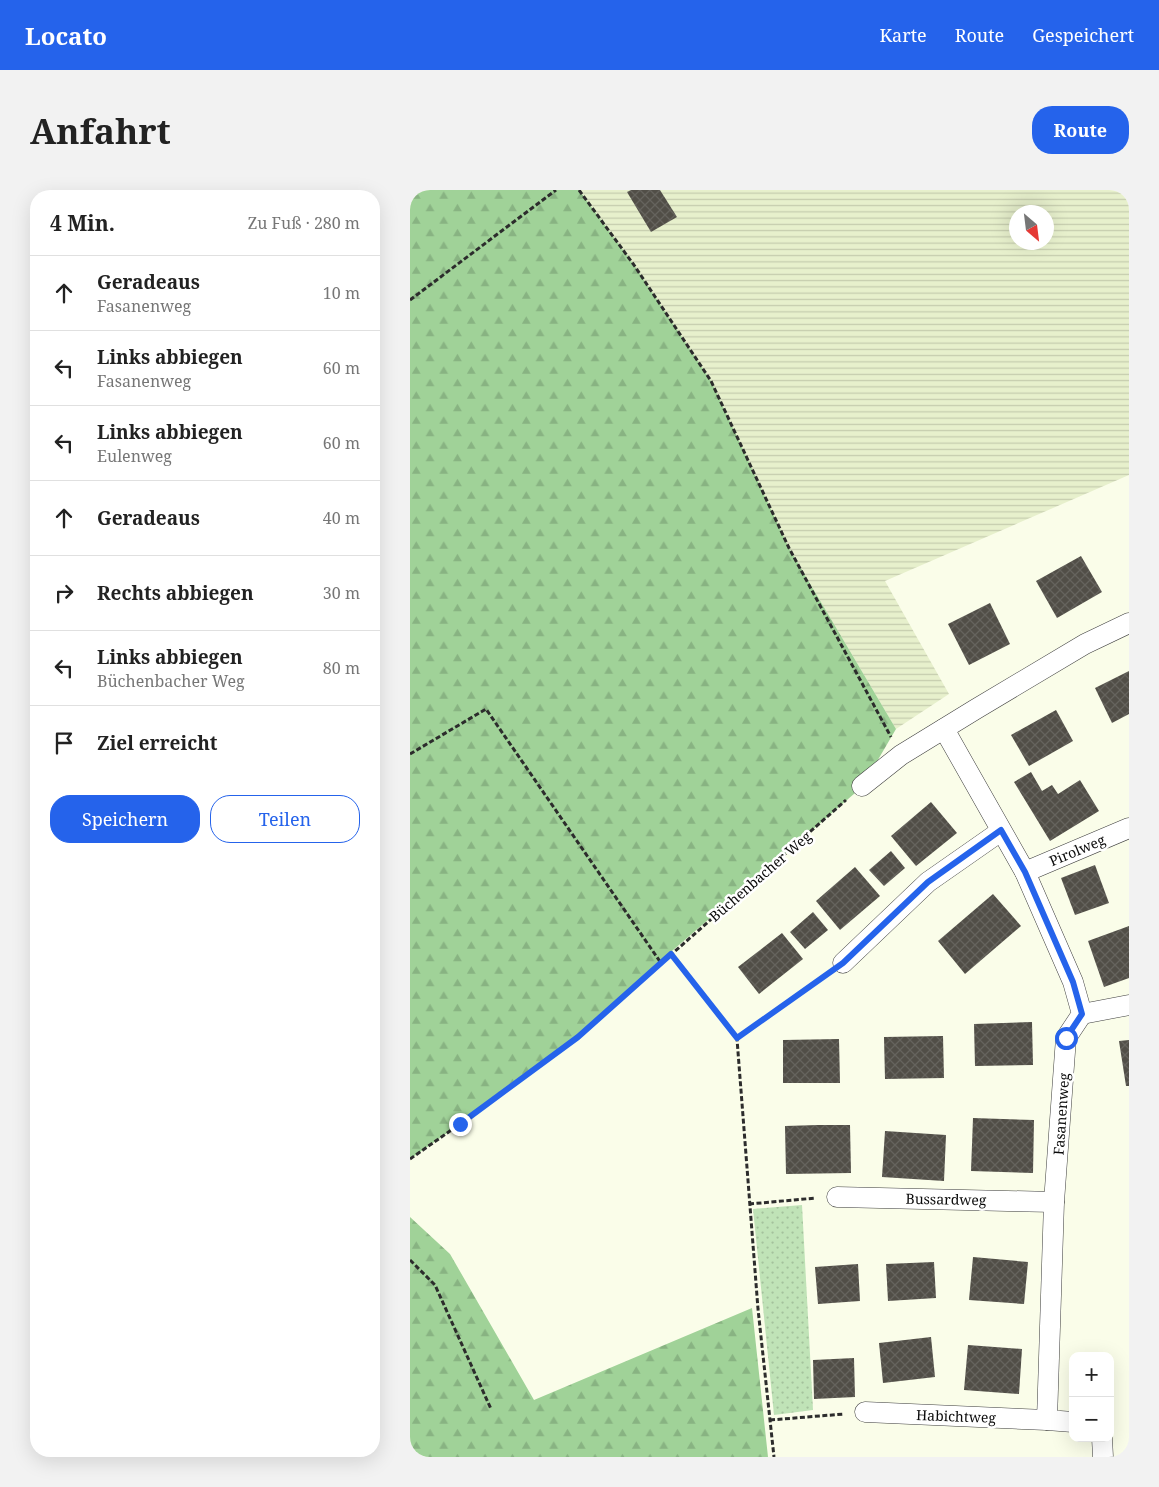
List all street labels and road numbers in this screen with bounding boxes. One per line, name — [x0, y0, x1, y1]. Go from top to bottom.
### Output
street label: Büchenbacher Weg — [705, 826, 815, 926]
street label: Pirolweg — [1046, 830, 1108, 870]
street label: Fasanenweg — [1049, 1072, 1073, 1156]
street label: Bussardweg — [905, 1189, 987, 1209]
street label: Habichtweg — [916, 1405, 997, 1427]

